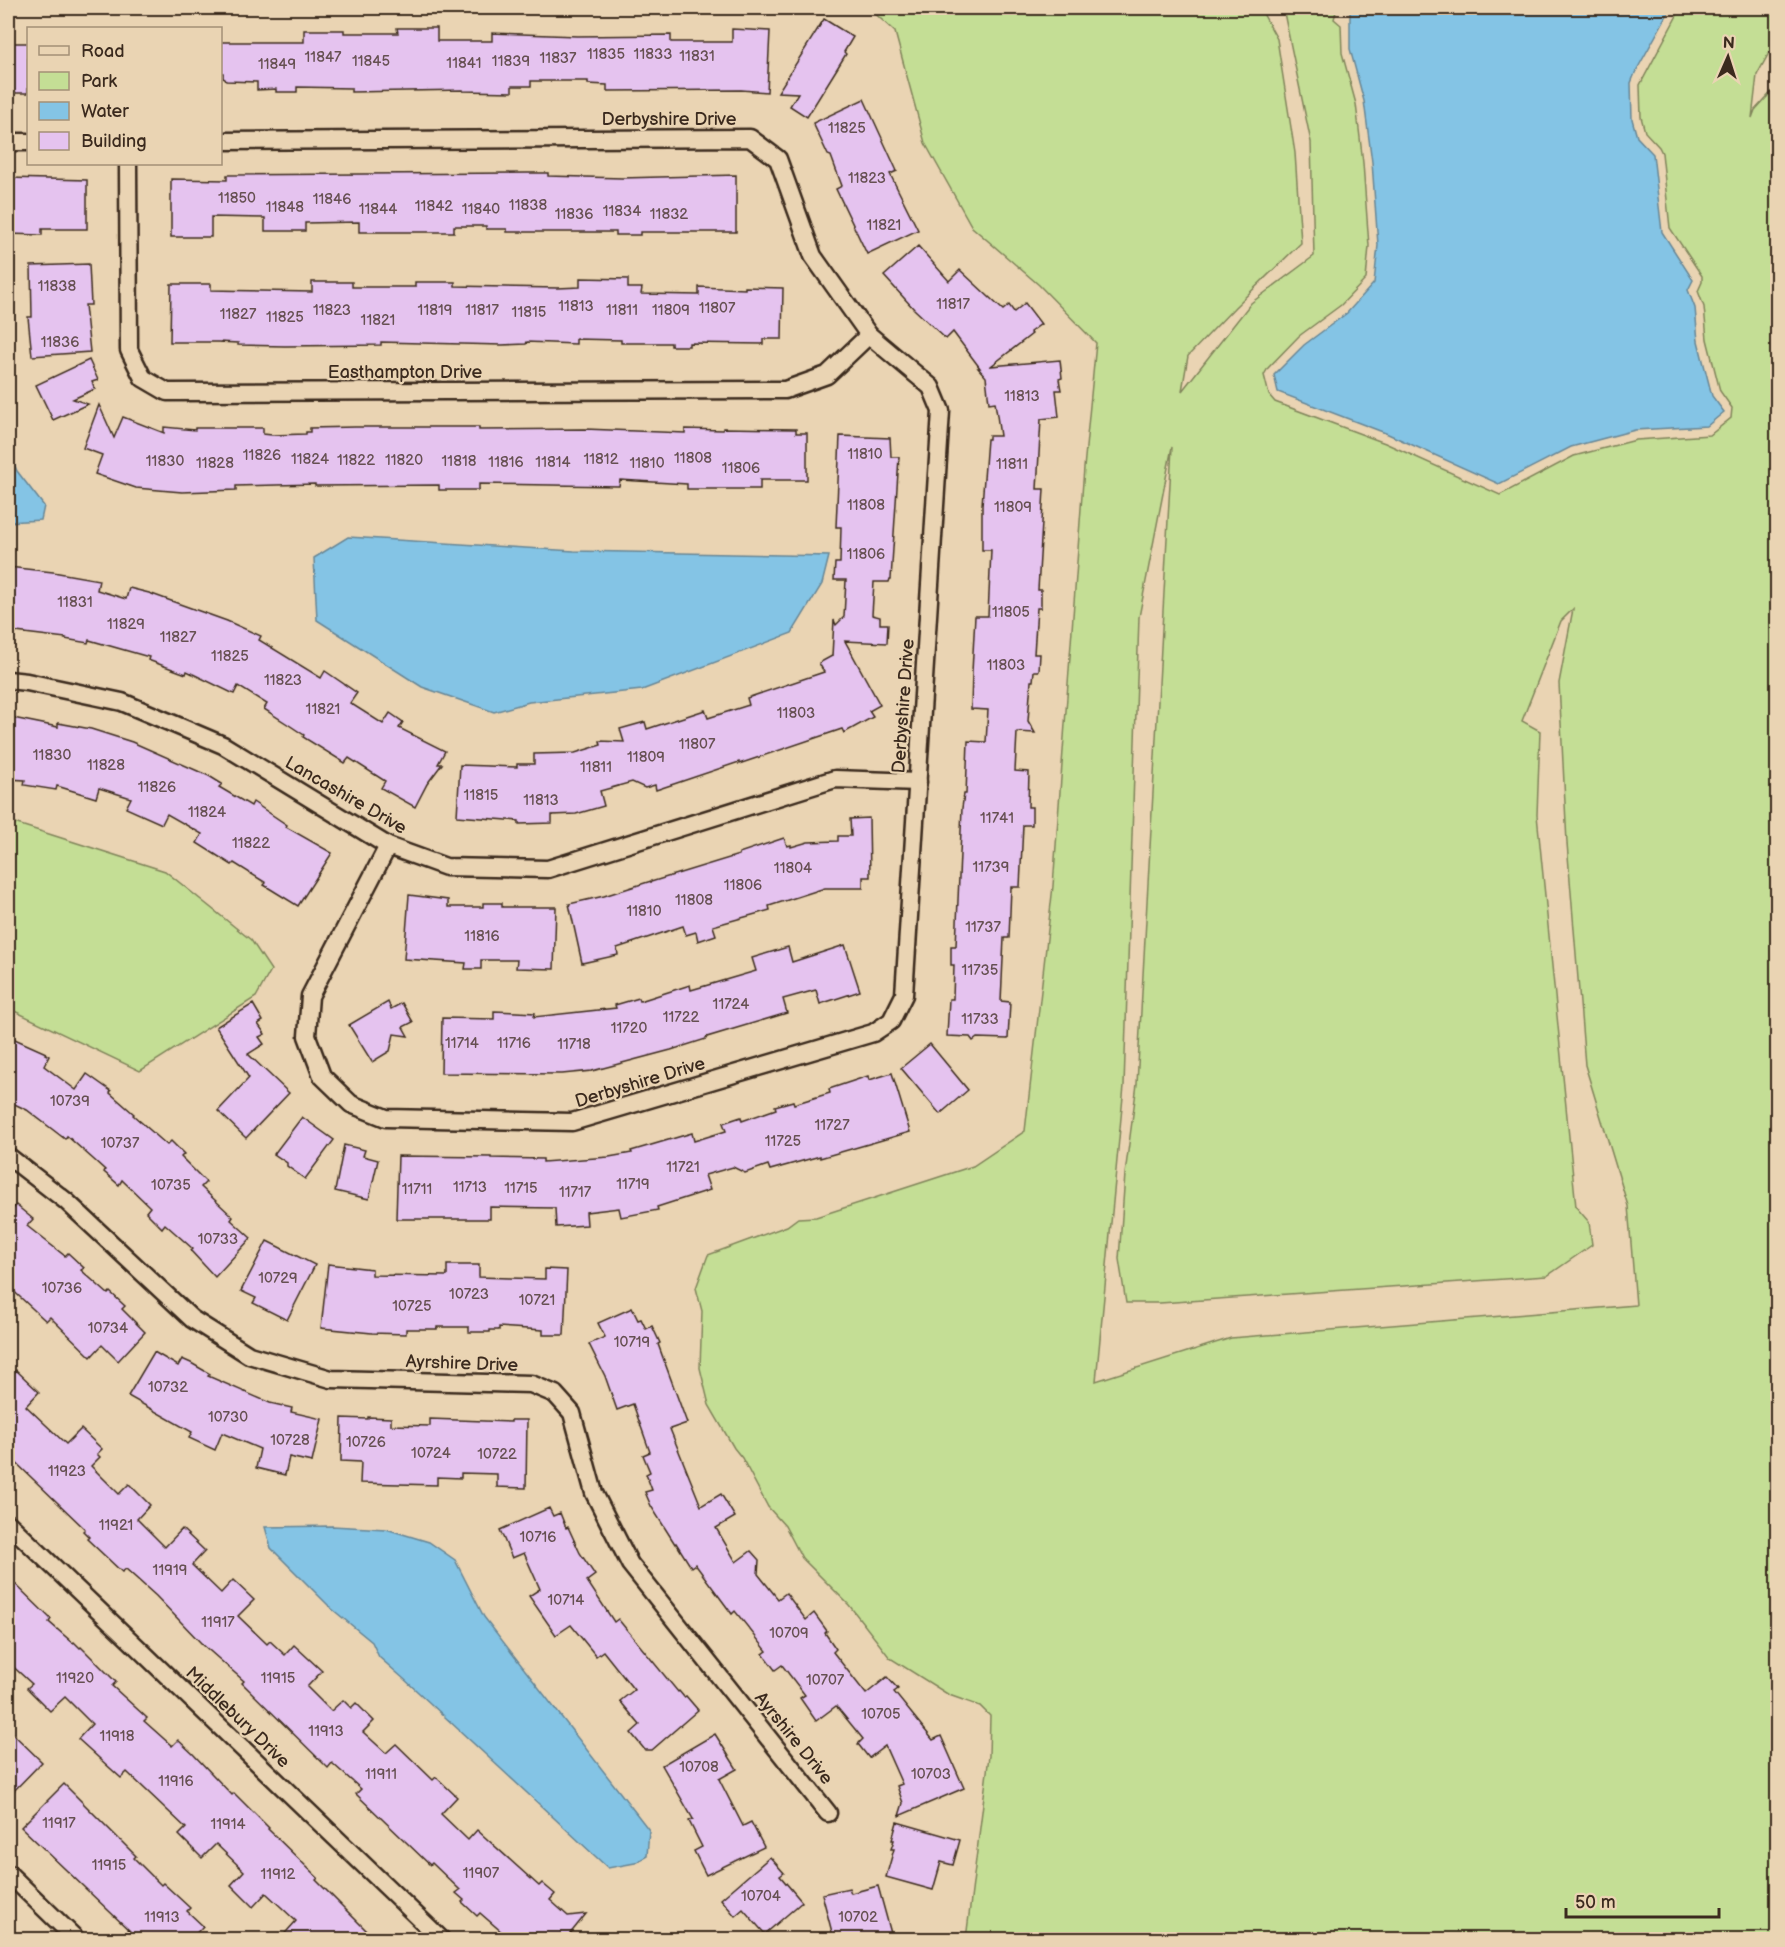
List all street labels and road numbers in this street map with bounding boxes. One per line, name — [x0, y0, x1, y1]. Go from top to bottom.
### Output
street label: Derbyshire Drive — [602, 109, 737, 130]
street label: Easthampton Drive — [328, 362, 482, 383]
street label: Derbyshire Drive — [888, 638, 919, 774]
street label: Lancashire Drive — [281, 752, 411, 839]
street label: Derbyshire Drive — [573, 1053, 708, 1112]
street label: Ayrshire Drive — [405, 1351, 519, 1376]
street label: Middlebury Drive — [181, 1662, 294, 1773]
street label: Ayrshire Drive — [750, 1688, 837, 1789]

